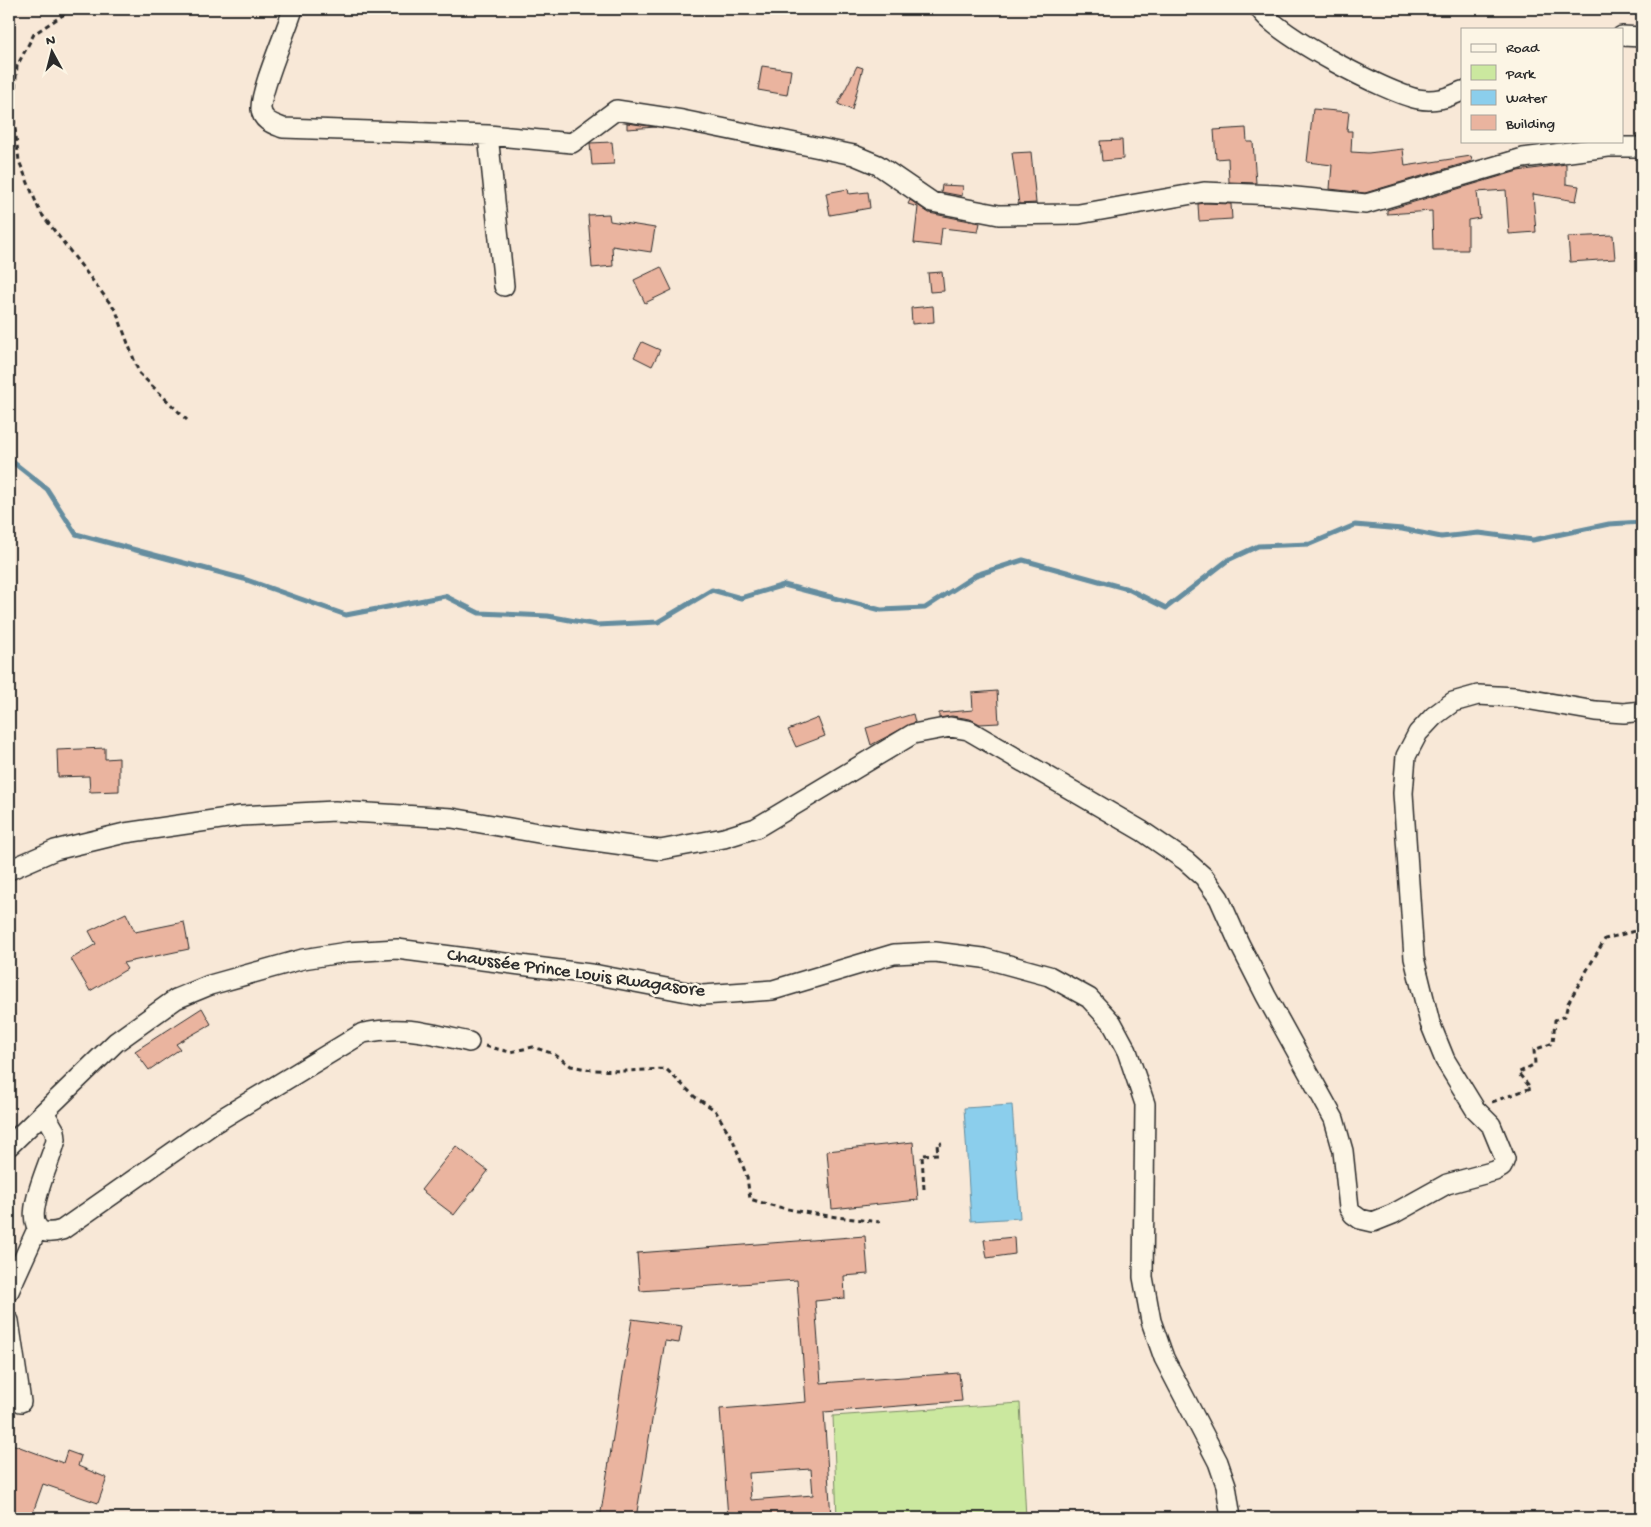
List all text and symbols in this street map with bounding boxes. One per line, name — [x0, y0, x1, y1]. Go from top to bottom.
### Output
north arrow — [28, 28, 78, 78]
legend — [1461, 28, 1624, 142]
text: N — [45, 33, 56, 51]
text: Road — [1506, 40, 1540, 58]
text: Park — [1505, 66, 1536, 84]
text: Water — [1506, 90, 1548, 108]
text: Building — [1505, 116, 1555, 134]
street label: Chaussée Prince Louis Rwagasore — [445, 944, 707, 1004]

